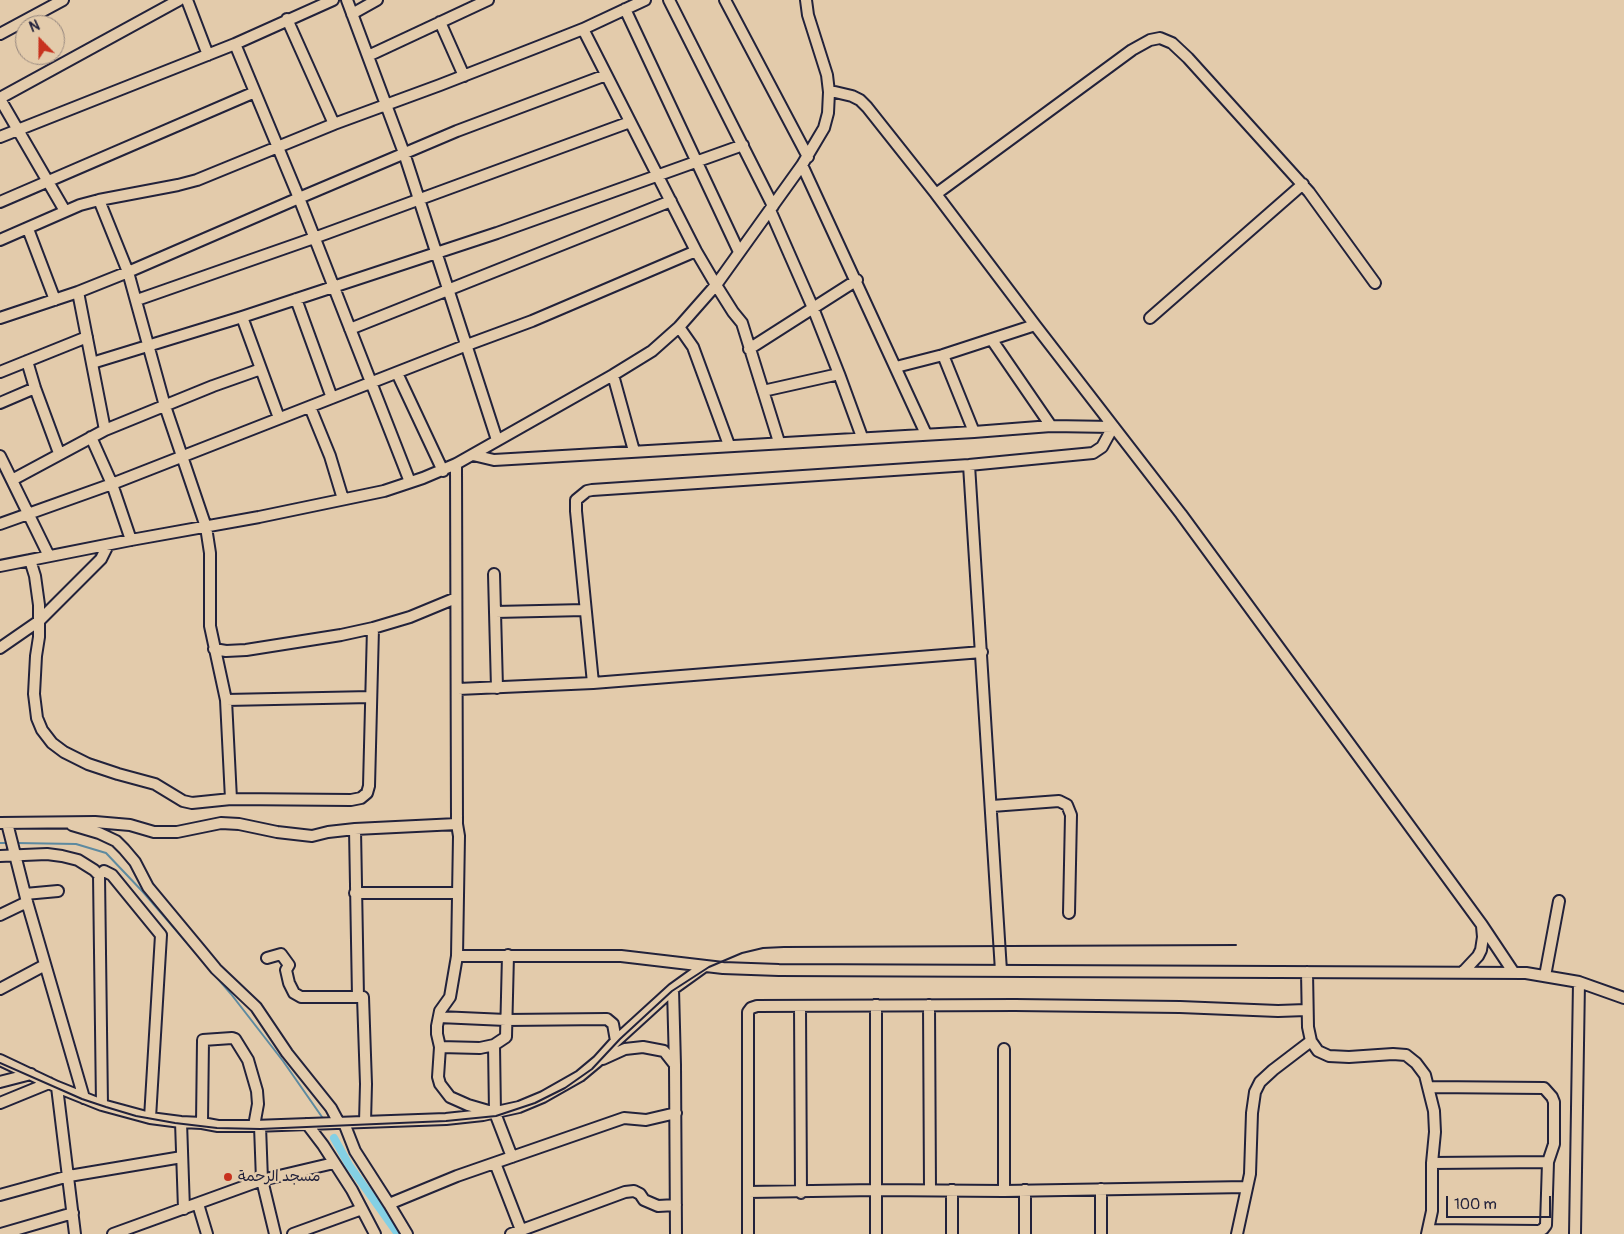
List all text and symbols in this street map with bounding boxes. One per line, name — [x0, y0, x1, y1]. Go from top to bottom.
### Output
north arrow — [15, 15, 65, 65]
text: N — [27, 17, 42, 36]
place label: مسجد الرحمة — [238, 1168, 321, 1186]
marker: مسجد الرحمة — [222, 1171, 234, 1183]
scale bar — [1449, 1186, 1554, 1218]
text: 100 m — [1454, 1195, 1497, 1214]

